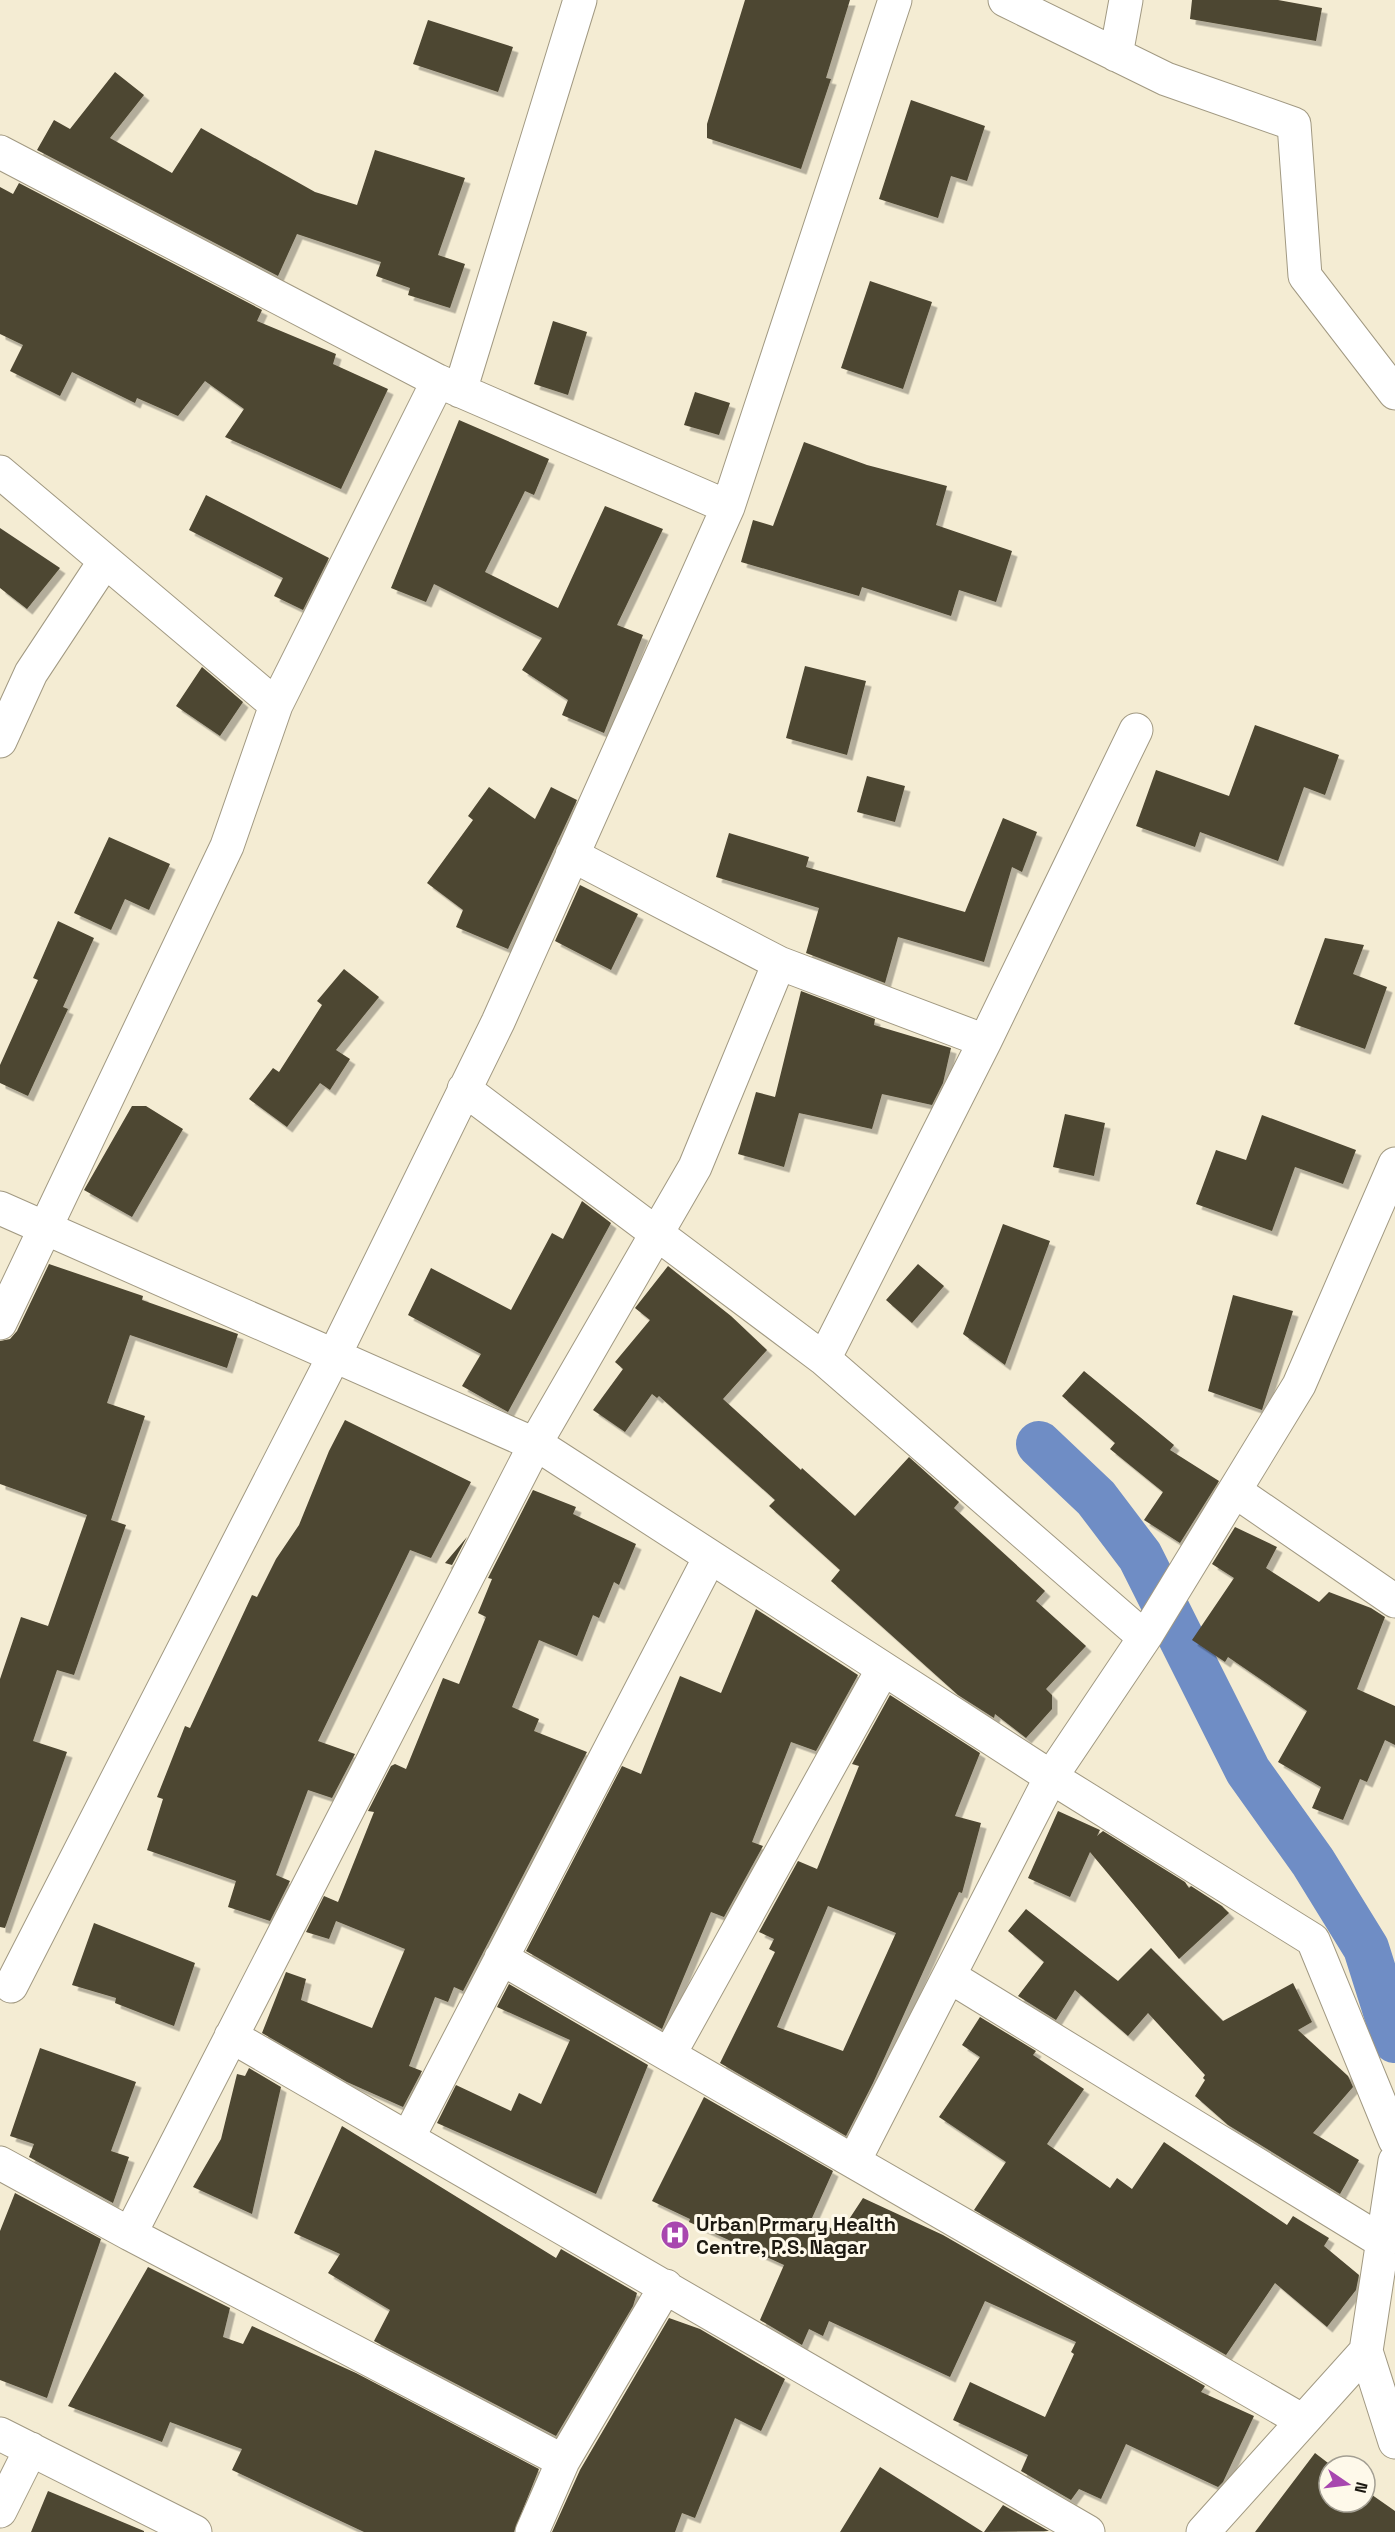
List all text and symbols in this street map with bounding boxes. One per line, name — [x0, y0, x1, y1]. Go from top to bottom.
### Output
place label: Urban Prmary Health Centre, P.S. Nagar — [696, 2211, 896, 2260]
hospital icon: Urban Prmary Health Centre, P.S. Nagar — [659, 2219, 691, 2251]
north arrow — [1317, 2454, 1377, 2514]
text: N — [1350, 2480, 1373, 2495]

